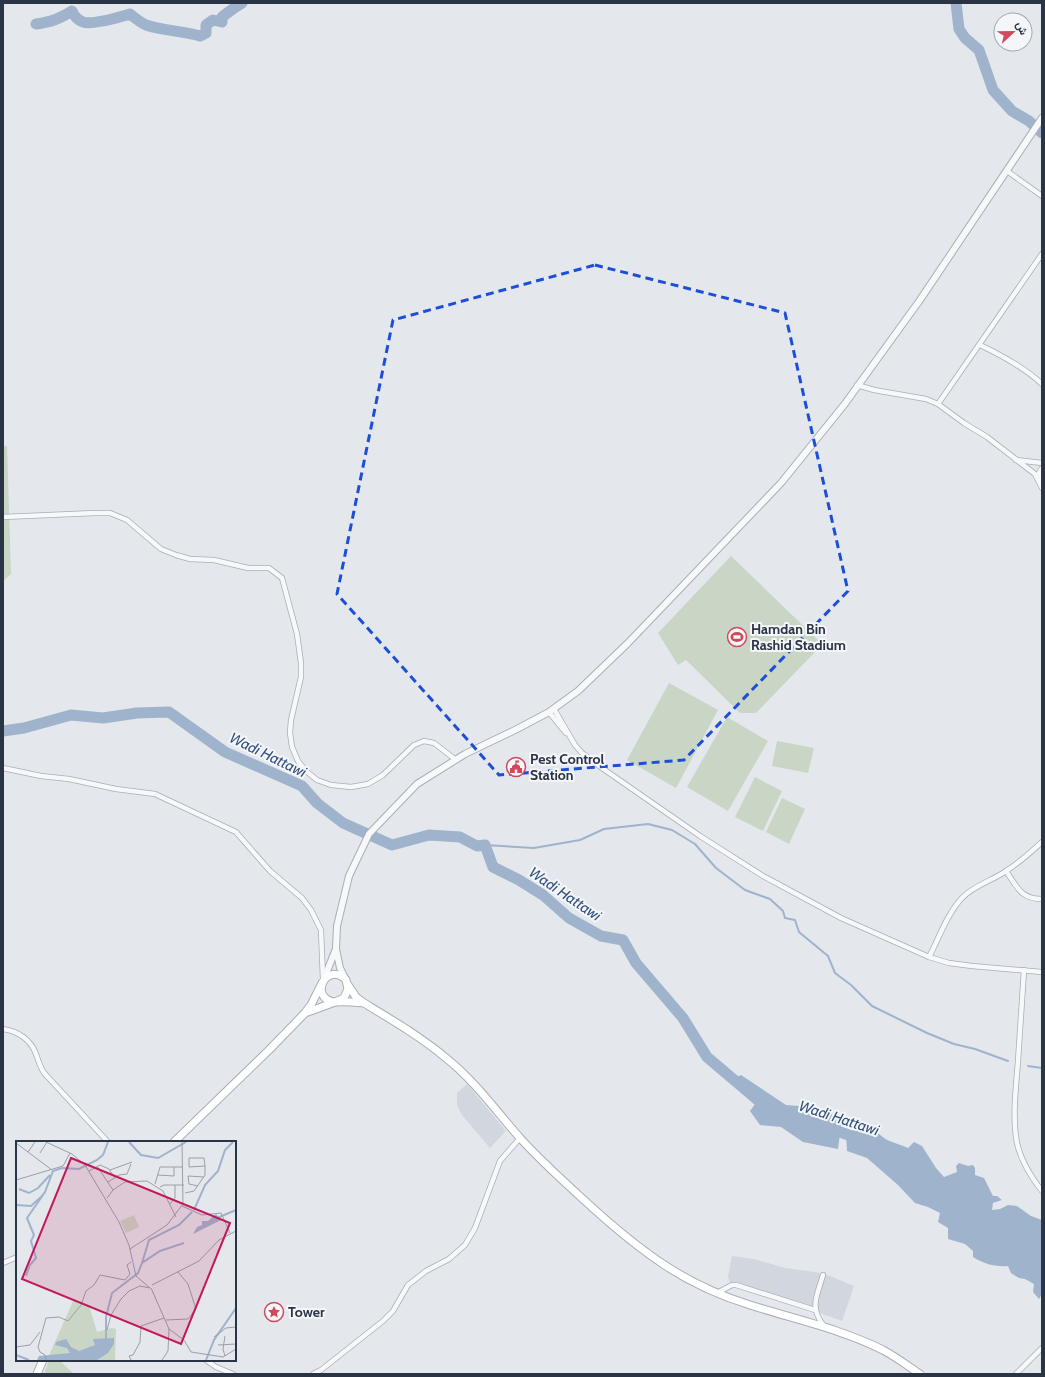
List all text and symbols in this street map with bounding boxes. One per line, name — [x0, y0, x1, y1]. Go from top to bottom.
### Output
north arrow — [993, 12, 1033, 52]
text: ش — [1013, 20, 1031, 37]
place label: Hamdan Bin Rashid Stadium — [751, 620, 846, 654]
sports icon: Hamdan Bin Rashid Stadium — [726, 626, 748, 648]
water label: Wadi Hattawi — [227, 729, 310, 782]
place label: Pest Control Station — [530, 750, 605, 784]
public building icon: Pest Control Station — [505, 756, 527, 778]
water label: Wadi Hattawi — [525, 863, 605, 925]
water label: Wadi Hattawi — [797, 1097, 882, 1140]
inset map — [16, 1141, 236, 1361]
place icon: Tower — [263, 1301, 285, 1323]
place label: Tower — [288, 1303, 325, 1321]

